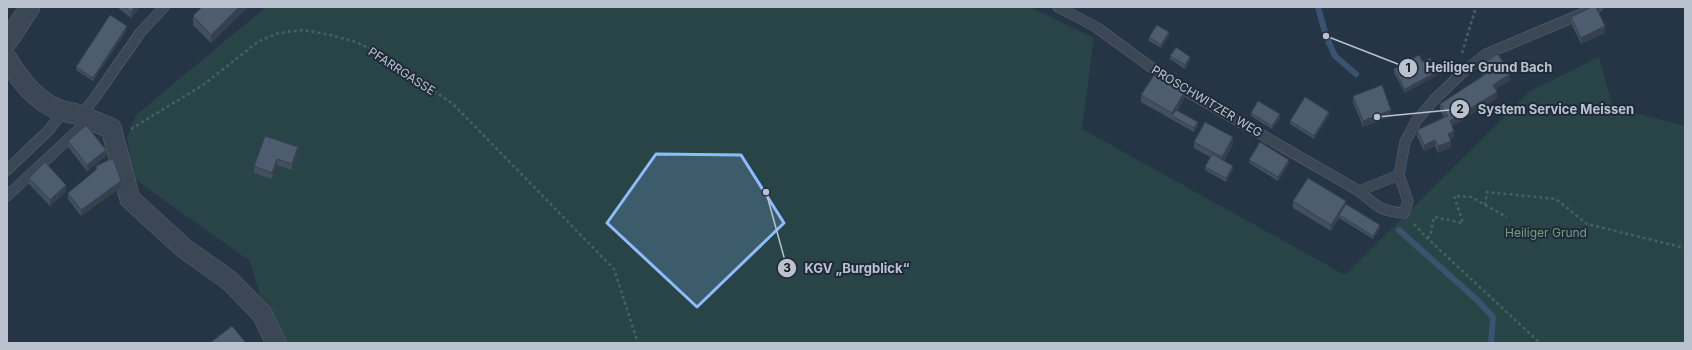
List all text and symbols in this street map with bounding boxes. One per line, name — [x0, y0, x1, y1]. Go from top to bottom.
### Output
street label: PFARRGASSE — [366, 44, 438, 98]
callout: Heiliger Grund Bach — [1398, 55, 1560, 80]
text: Heiliger Grund Bach — [1426, 59, 1552, 75]
text: 1 — [1405, 60, 1411, 75]
street label: PROSCHWITZER WEG — [1149, 62, 1265, 140]
callout: System Service Meissen — [1450, 96, 1643, 121]
text: 2 — [1456, 101, 1464, 116]
text: System Service Meissen — [1478, 101, 1634, 117]
park label: Heiliger Grund — [1505, 225, 1587, 240]
callout: KGV „Burgblick“ — [777, 256, 918, 281]
text: 3 — [783, 260, 791, 275]
text: KGV „Burgblick“ — [804, 260, 910, 276]

